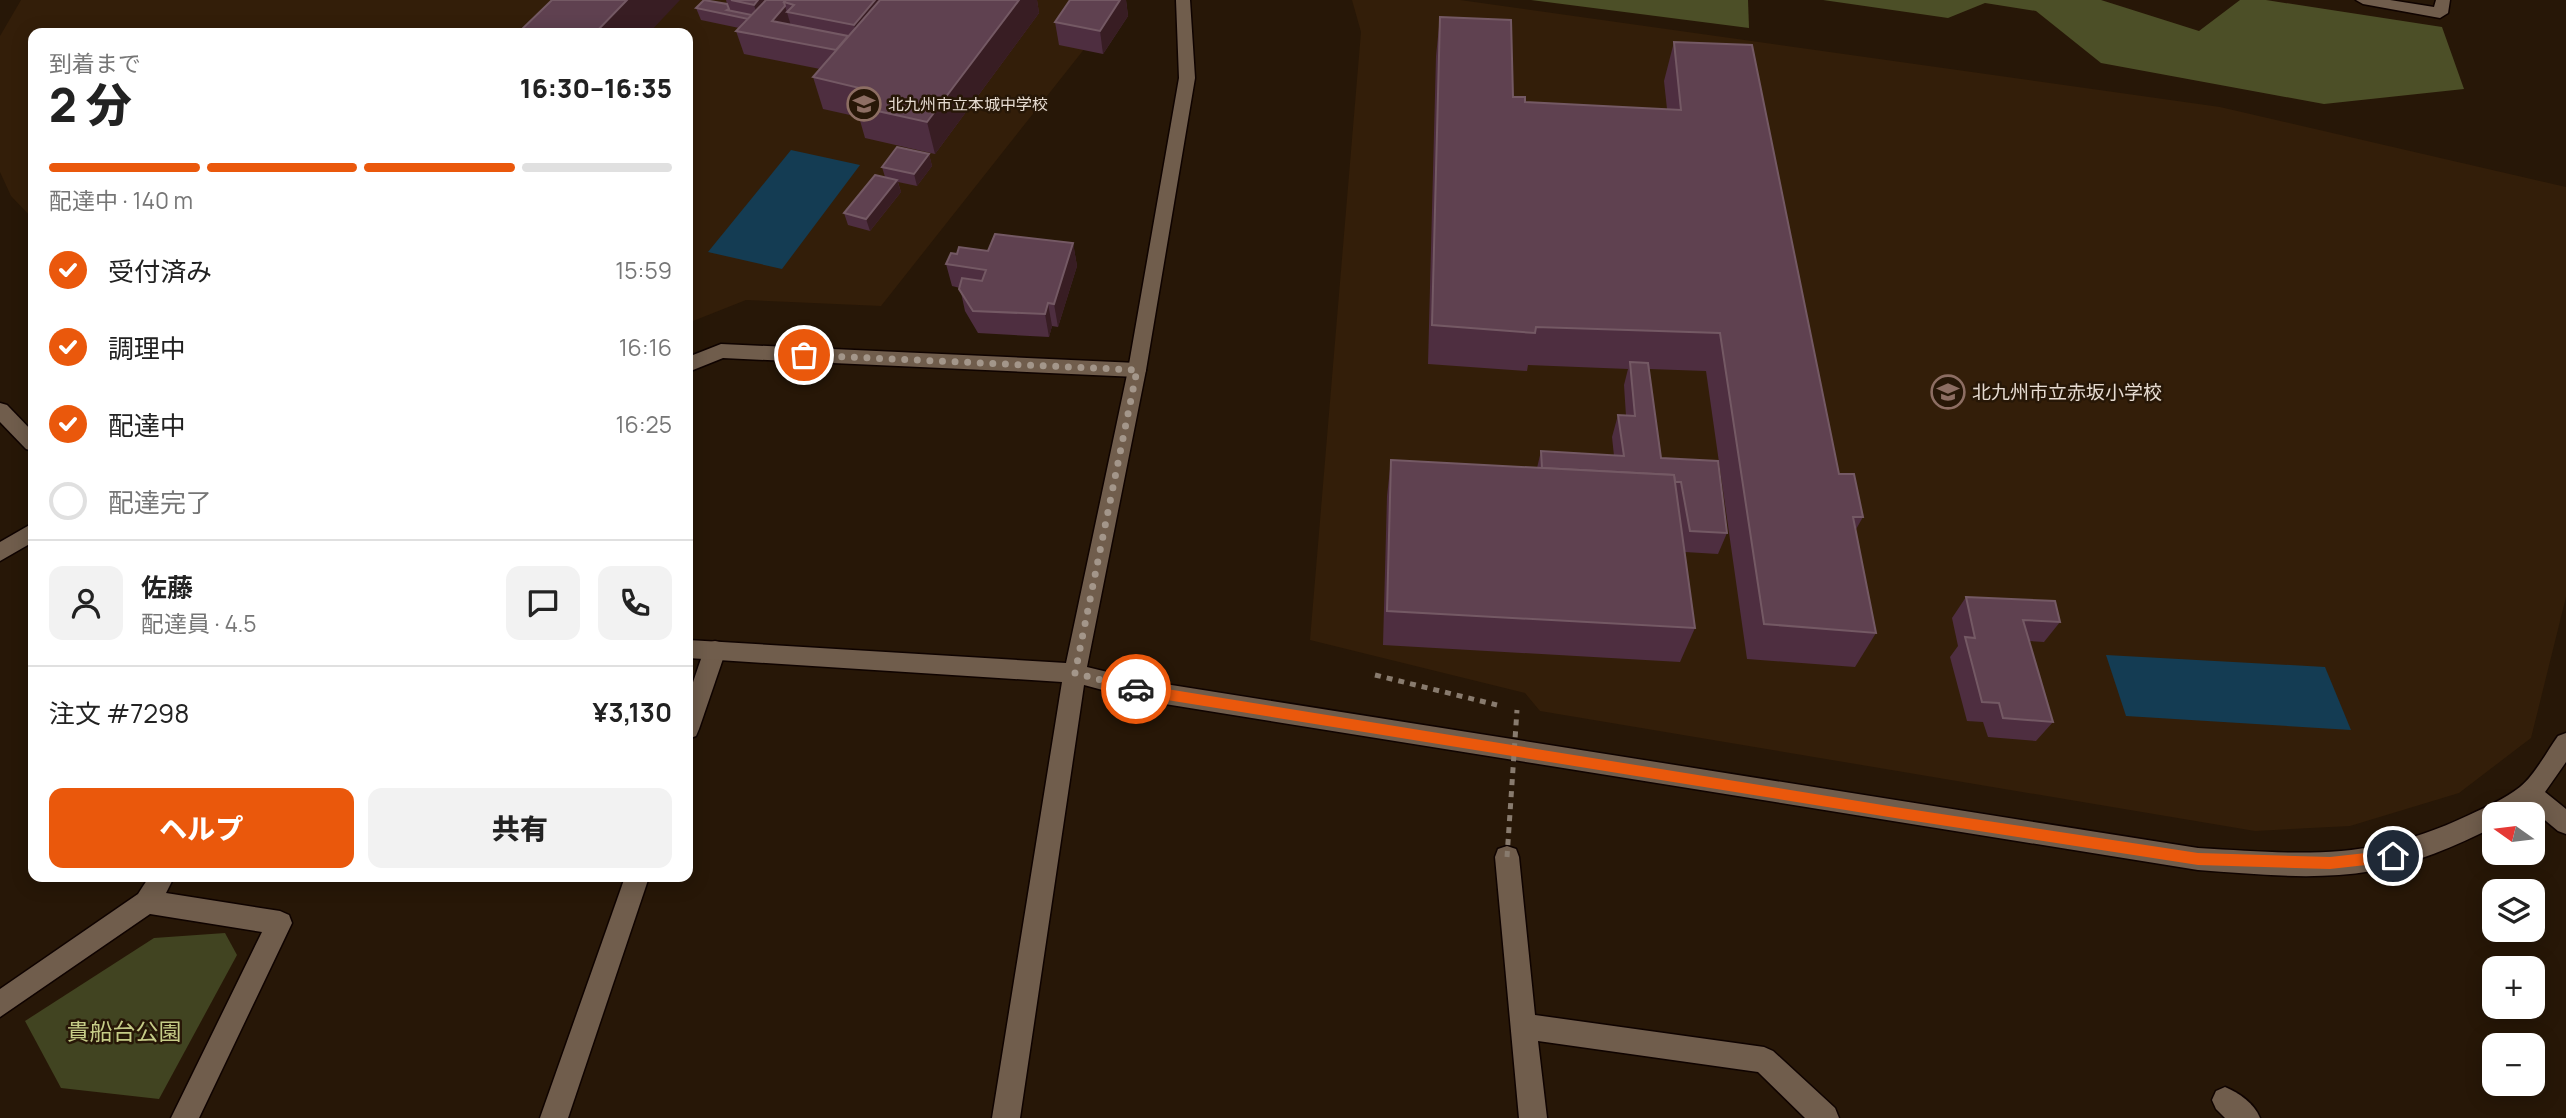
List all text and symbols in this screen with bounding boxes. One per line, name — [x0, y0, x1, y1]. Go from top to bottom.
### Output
text: 到着まで — [49, 47, 141, 79]
text: 16:30–16:35 — [520, 70, 672, 106]
text: 2 分 — [49, 73, 132, 136]
school or university icon: 北九州市立本城中学校 — [845, 85, 883, 123]
place label: 北九州市立本城中学校 — [888, 93, 1048, 115]
text: 配達中 · 140 m — [49, 184, 193, 216]
icon: check — [49, 251, 87, 289]
text: 受付済み — [108, 253, 212, 289]
text: 15:59 — [615, 254, 672, 286]
pin — [774, 325, 834, 385]
icon: check — [49, 328, 87, 366]
text: 調理中 — [108, 330, 186, 366]
text: 16:16 — [619, 331, 672, 363]
icon: bag — [785, 336, 823, 374]
school or university icon: 北九州市立赤坂小学校 — [1929, 373, 1967, 411]
place label: 北九州市立赤坂小学校 — [1972, 379, 2162, 405]
icon: check — [49, 405, 87, 443]
text: 配達中 — [108, 407, 186, 443]
text: 16:25 — [615, 408, 672, 440]
text: 配達完了 — [108, 484, 212, 520]
button: person — [49, 566, 123, 640]
button: chat — [506, 566, 580, 640]
button: phone — [598, 566, 672, 640]
text: 佐藤 — [141, 569, 193, 605]
text: 配達員 · 4.5 — [141, 607, 257, 639]
courier — [1101, 654, 1171, 724]
icon: car — [1117, 670, 1155, 708]
text: ¥3,130 — [593, 694, 672, 730]
text: 注文 #7298 — [49, 695, 189, 731]
button: ヘルプ — [49, 788, 354, 868]
button: 共有 — [368, 788, 672, 868]
north arrow — [2482, 802, 2544, 864]
map controls — [2482, 802, 2545, 1096]
pin — [2363, 826, 2423, 886]
icon: home — [2374, 837, 2412, 875]
button: layers — [2482, 879, 2545, 942]
button: + — [2482, 956, 2545, 1019]
park label: 貴船台公園 — [67, 1015, 182, 1047]
button: − — [2482, 1033, 2545, 1096]

